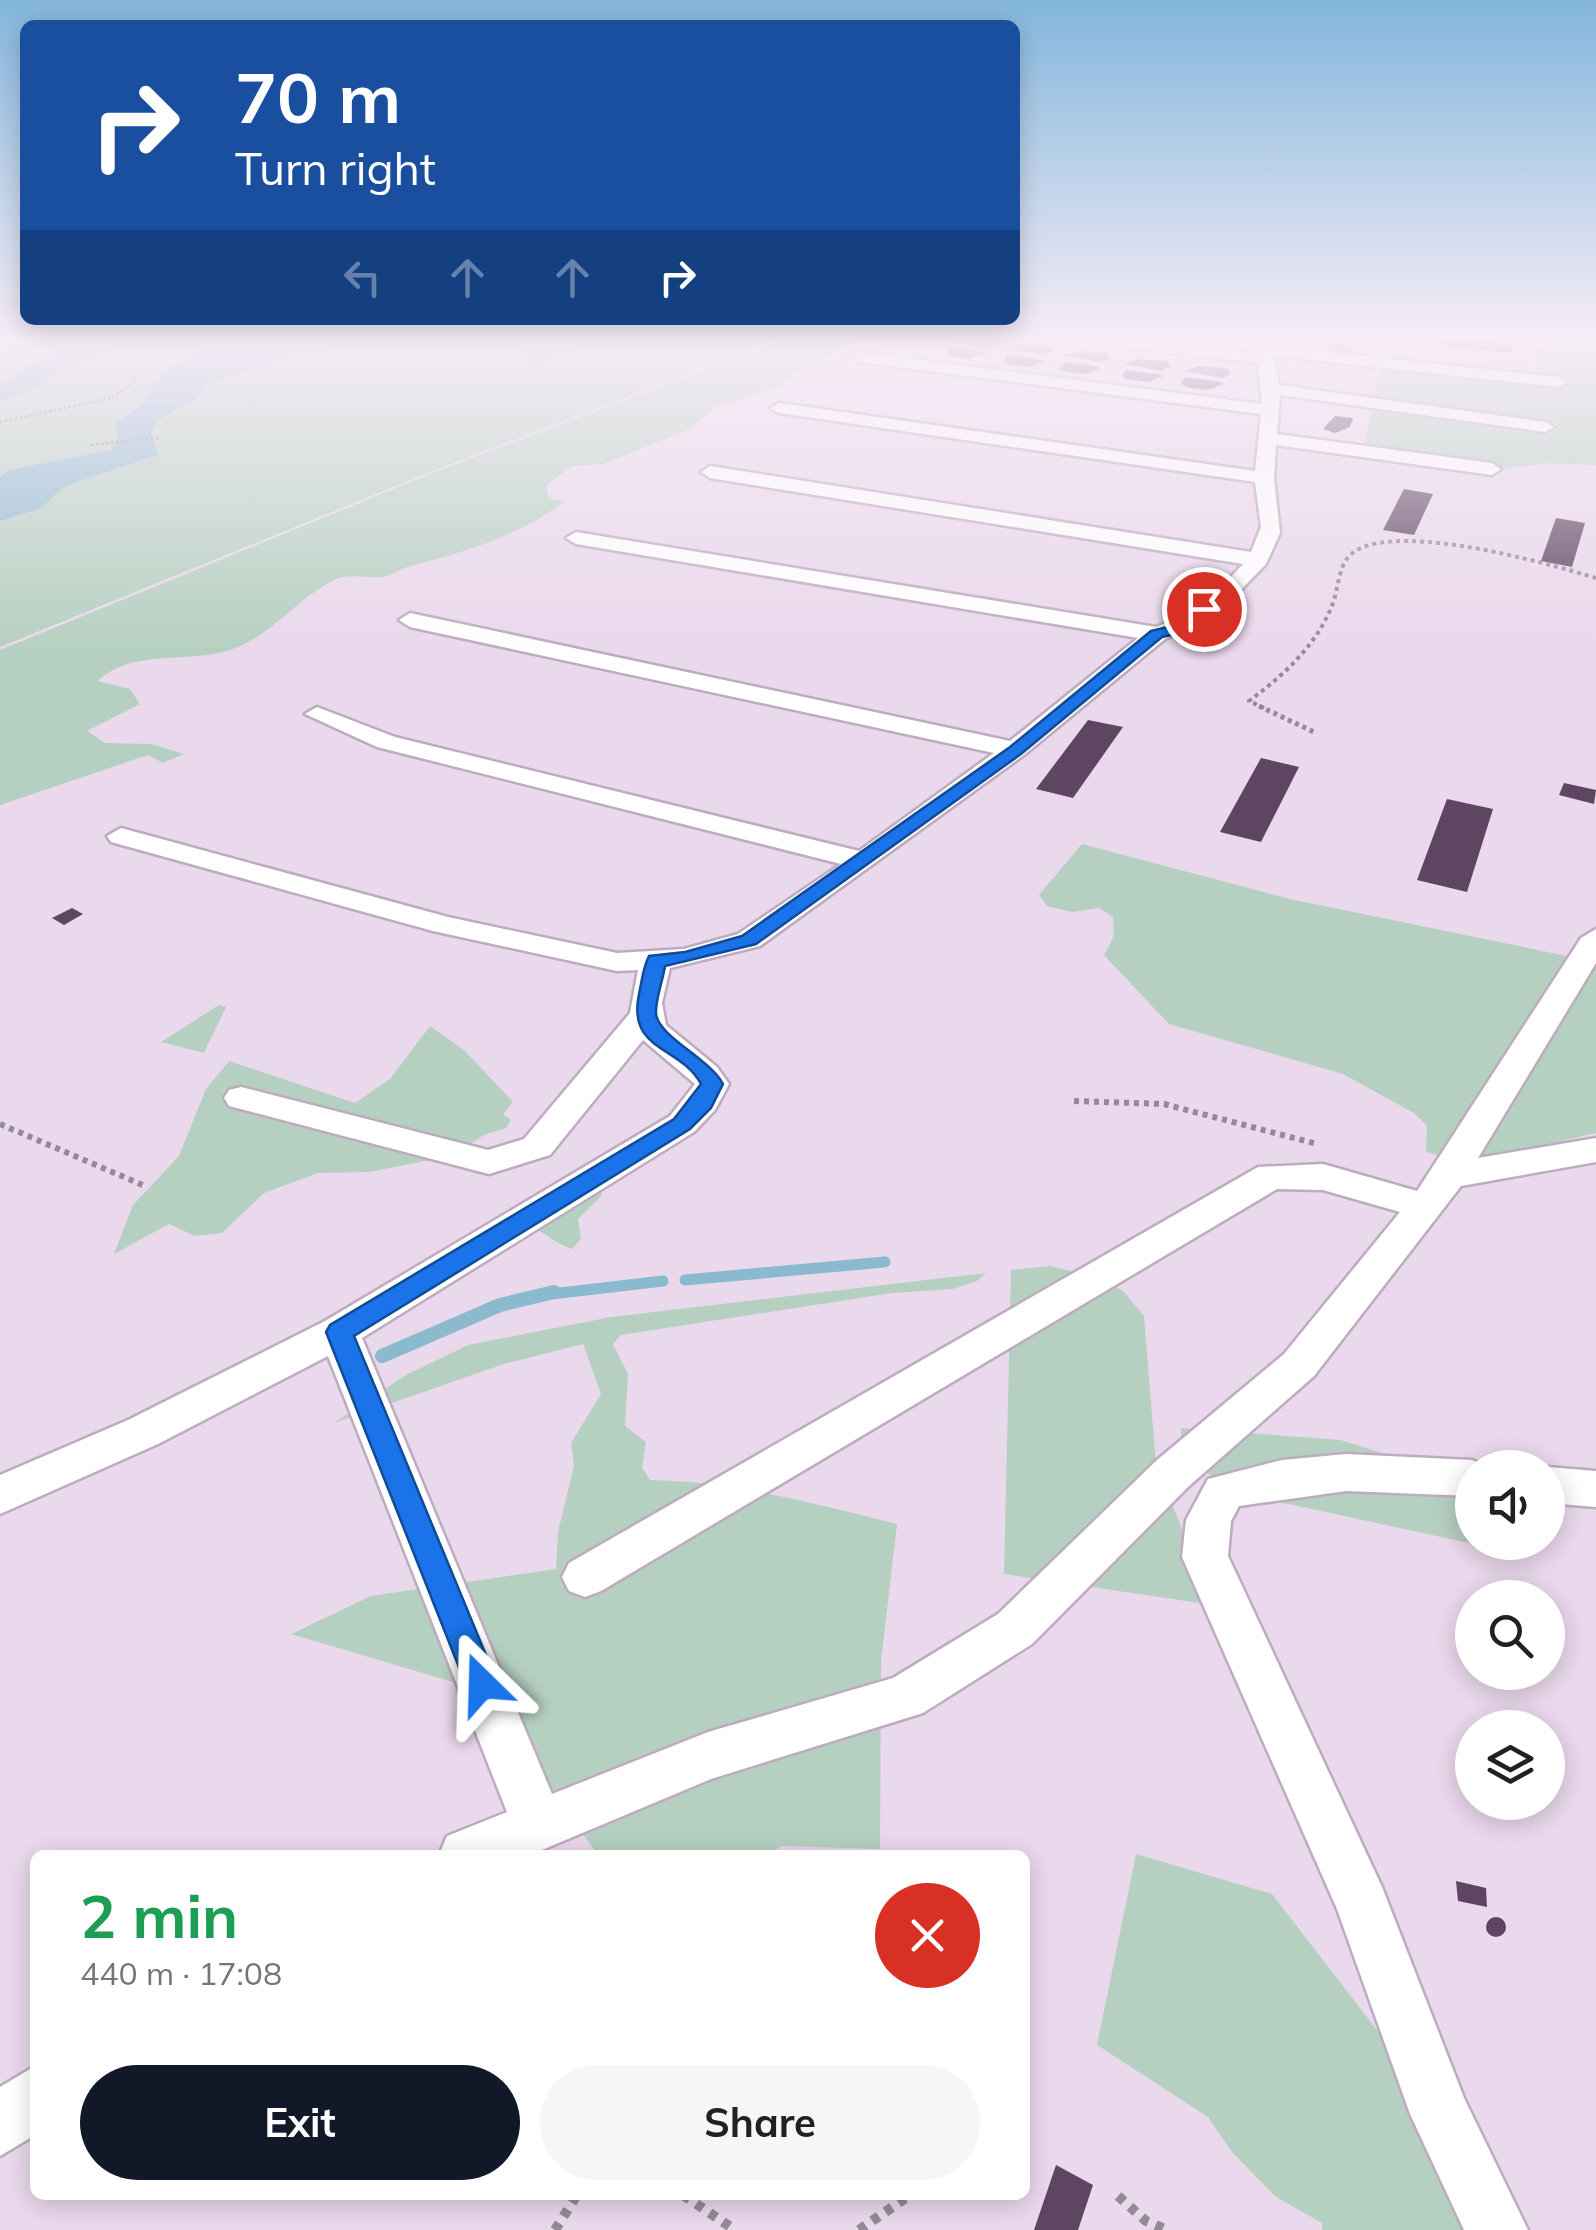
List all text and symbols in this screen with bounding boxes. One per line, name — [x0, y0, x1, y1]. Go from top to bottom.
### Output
text: 70 m — [235, 53, 401, 141]
icon: right — [70, 60, 200, 190]
text: Turn right — [235, 140, 436, 196]
icon: left — [335, 250, 390, 305]
icon: ahead — [440, 250, 495, 305]
icon: ahead — [545, 250, 600, 305]
icon: right — [650, 250, 705, 305]
pin — [1162, 567, 1247, 652]
icon: arrive — [1177, 582, 1232, 637]
map controls — [1455, 1450, 1565, 1820]
button: sound — [1455, 1450, 1565, 1560]
button: search — [1455, 1580, 1565, 1690]
position arrow — [430, 1632, 534, 1736]
button: layers — [1455, 1710, 1565, 1820]
text: 2 min — [80, 1878, 238, 1953]
button: close — [875, 1883, 980, 1988]
text: 440 m · 17:08 — [80, 1953, 282, 1993]
button: Exit — [80, 2065, 520, 2180]
button: Share — [540, 2065, 980, 2180]

